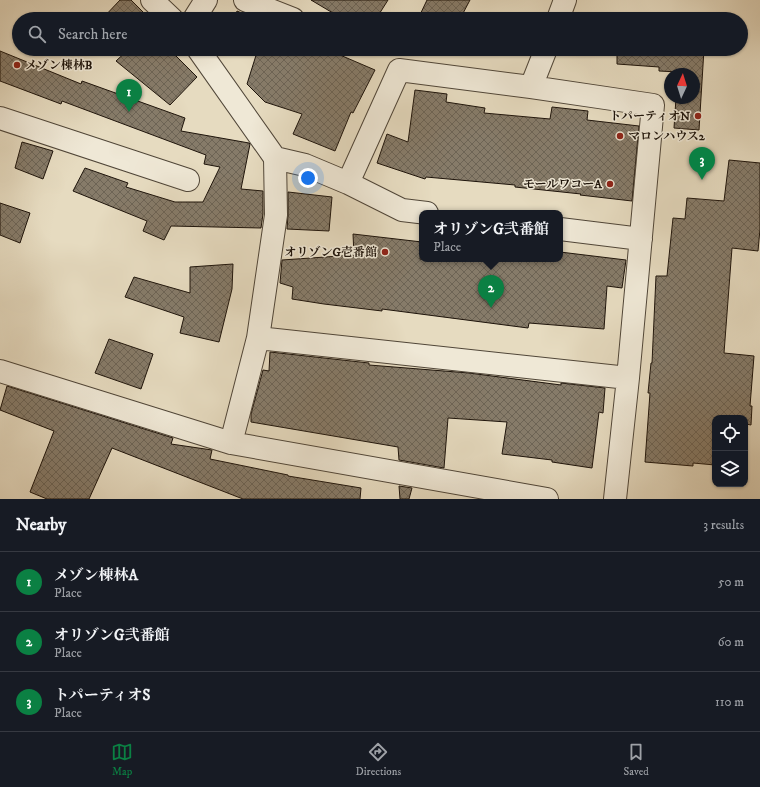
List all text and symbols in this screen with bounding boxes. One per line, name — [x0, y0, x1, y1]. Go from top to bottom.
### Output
search box — [12, 12, 748, 56]
icon: search — [26, 23, 48, 45]
text: Search here — [58, 25, 127, 44]
place label: メゾン棟林B — [25, 58, 93, 73]
marker: メゾン棟林B — [12, 60, 22, 70]
north arrow — [664, 68, 700, 104]
pin: 1 — [116, 79, 142, 112]
place label: トパーティオN — [609, 109, 690, 124]
marker: トパーティオN — [693, 111, 703, 121]
place label: マロンハウス2 — [628, 129, 706, 144]
marker: マロンハウス2 — [615, 131, 625, 141]
pin: 3 — [689, 147, 715, 180]
your location — [298, 168, 318, 188]
place label: モールワコーA — [523, 177, 602, 192]
marker: モールワコーA — [605, 179, 615, 189]
popup — [419, 210, 563, 262]
text: オリゾンG弐番館 — [433, 220, 549, 239]
text: Place — [433, 239, 461, 255]
place label: オリゾンG壱番館 — [285, 245, 377, 260]
marker: オリゾンG壱番館 — [380, 247, 390, 257]
pin: 2 — [478, 275, 504, 308]
map controls — [712, 415, 748, 487]
button: locate — [712, 415, 748, 451]
button: layers — [712, 451, 748, 487]
text: Nearby — [16, 514, 66, 536]
text: 3 results — [703, 517, 744, 533]
text: メゾン棟林A — [54, 566, 138, 585]
text: 1 — [27, 574, 31, 590]
text: 50 m — [718, 574, 744, 590]
text: Place — [54, 585, 82, 601]
text: オリゾンG弐番館 — [54, 626, 170, 645]
text: 2 — [26, 634, 32, 650]
text: 60 m — [718, 634, 744, 650]
text: Place — [54, 645, 82, 661]
text: トパーティオS — [54, 686, 150, 705]
text: 3 — [27, 694, 31, 710]
text: 110 m — [715, 694, 744, 710]
text: Place — [54, 705, 82, 721]
tab: Map — [111, 741, 133, 779]
tab: Directions — [356, 741, 401, 779]
tab: Saved — [624, 741, 649, 779]

